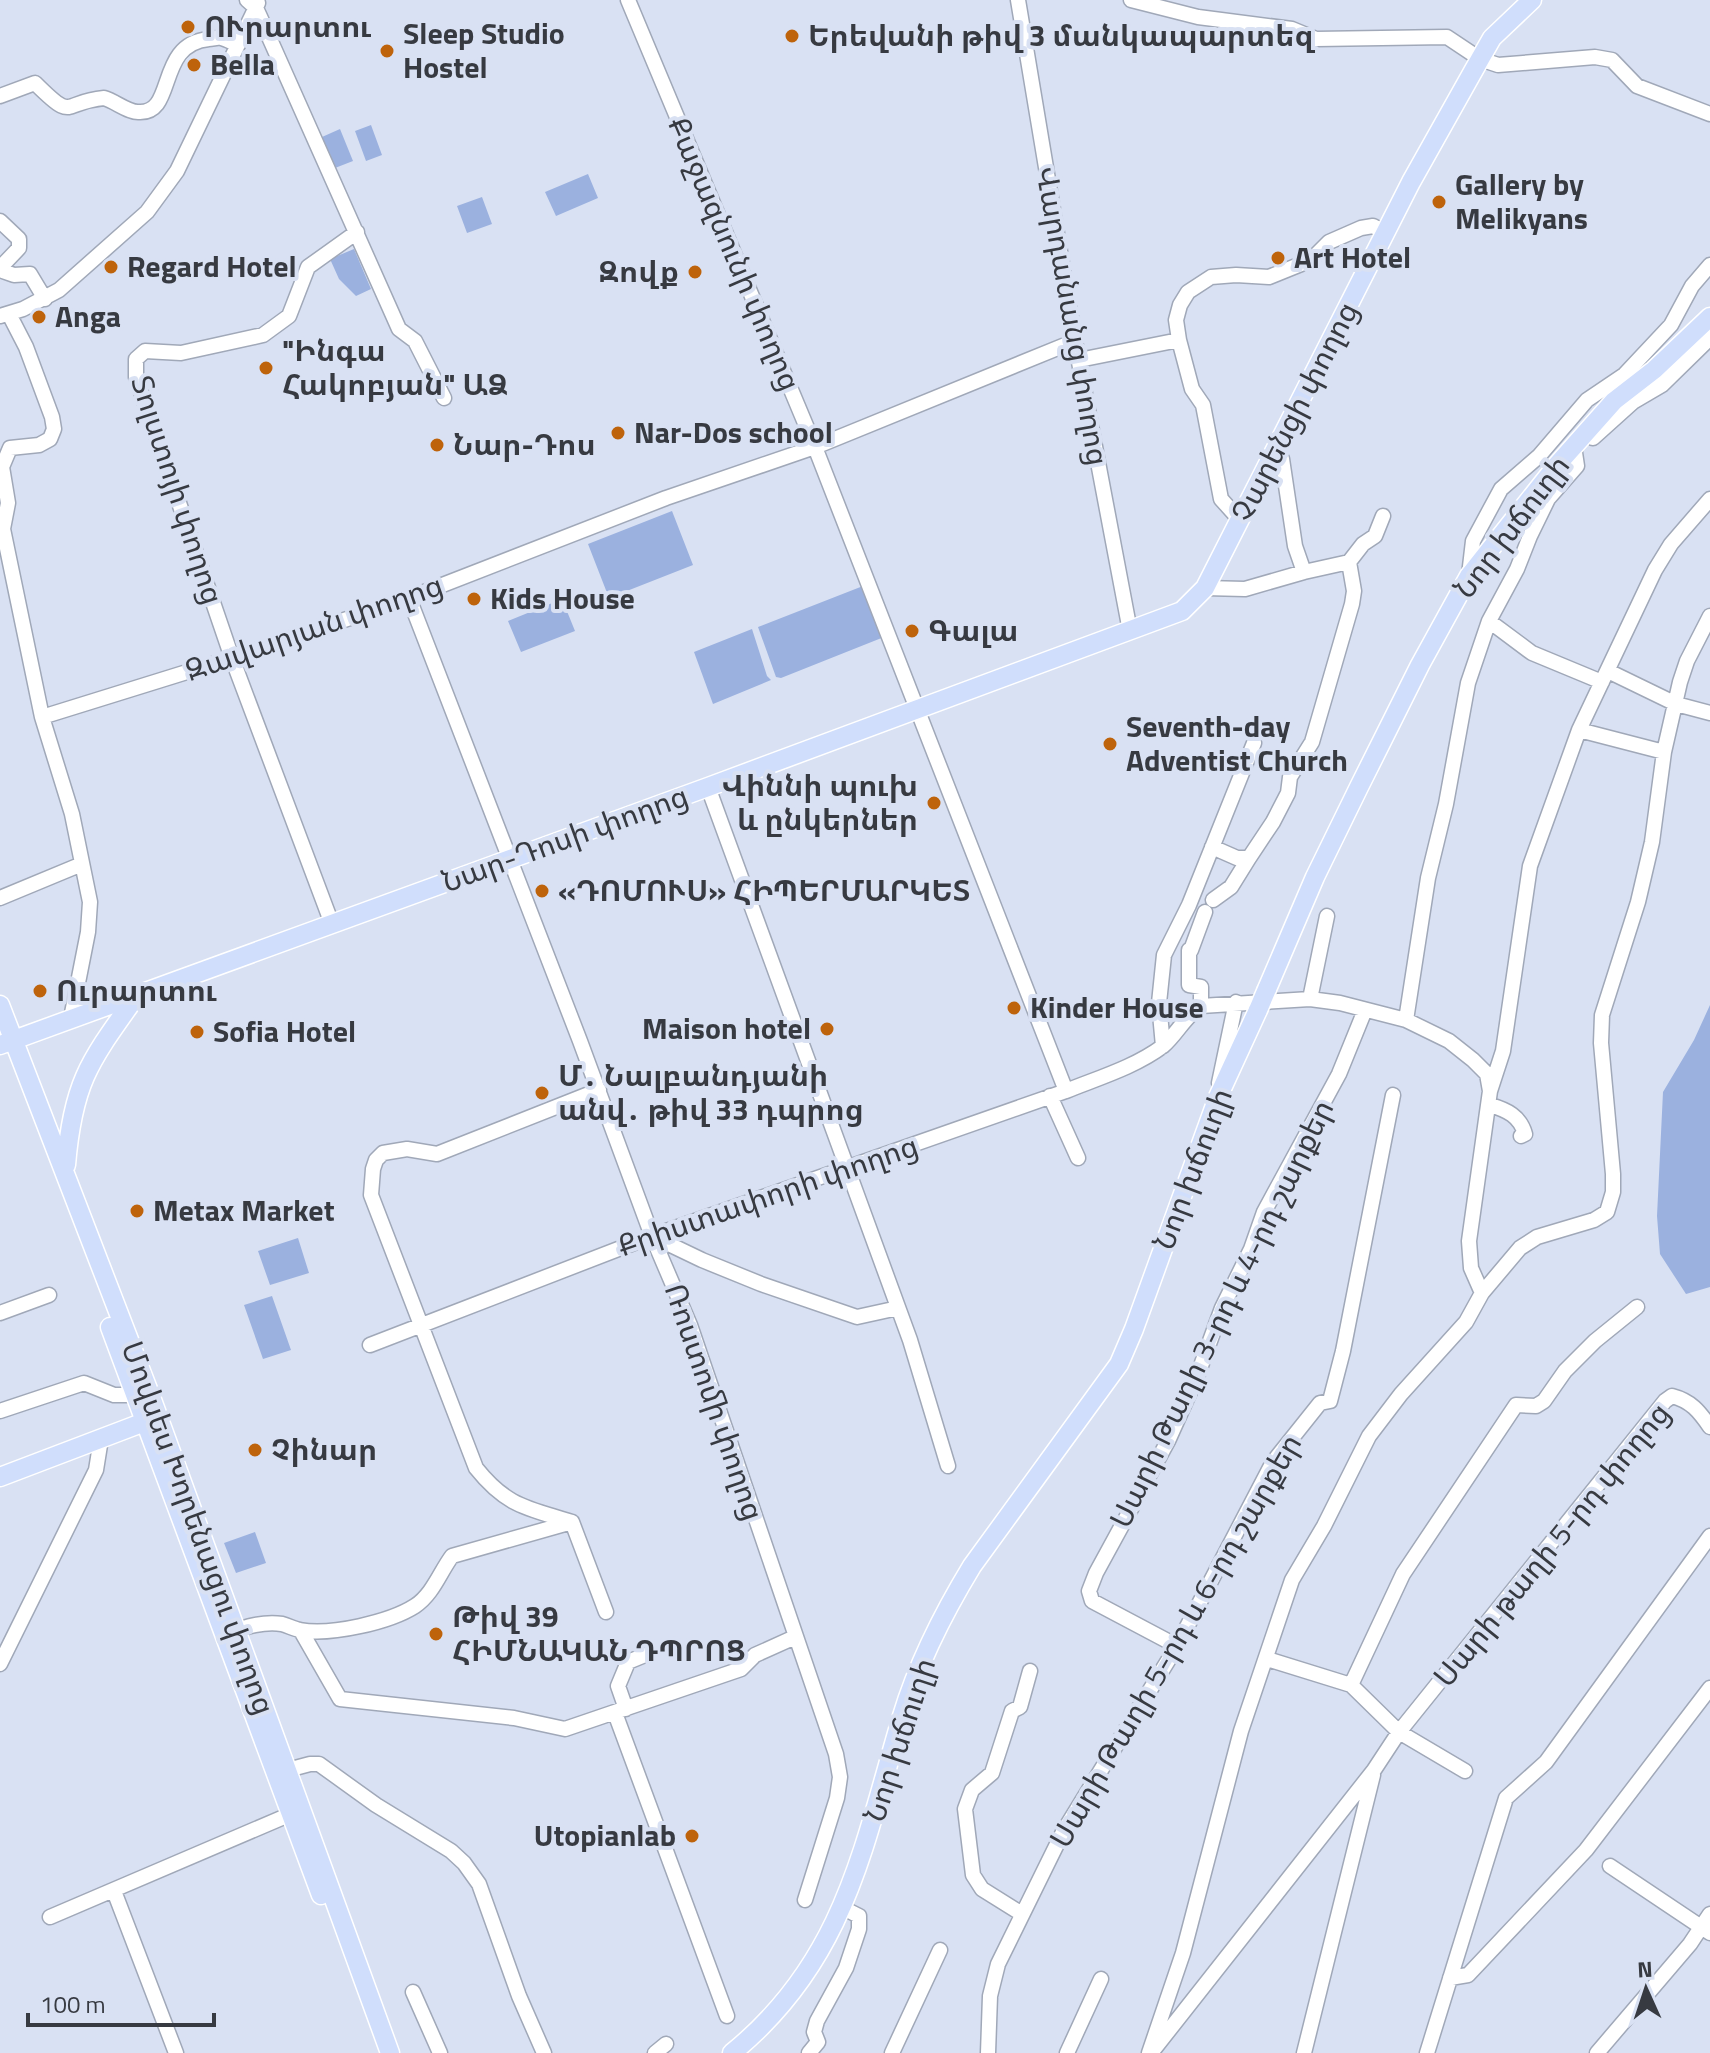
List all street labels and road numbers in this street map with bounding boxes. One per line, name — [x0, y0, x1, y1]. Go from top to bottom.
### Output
street label: Քաջազնունի փողոց — [656, 109, 813, 398]
street label: Վարդանանց փողոց — [1024, 163, 1122, 469]
street label: Չարենցի փողոց — [1219, 293, 1369, 530]
street label: Տոլստոյի փողոց — [119, 369, 237, 610]
street label: Նոր խճուղի — [1442, 445, 1581, 608]
street label: Զավարյան փողոց — [178, 561, 449, 693]
street label: Նար-Դոսի փողոց — [435, 772, 695, 904]
street label: Նոր խճուղի — [1140, 1081, 1244, 1256]
street label: Սարի Թաղի 3-րդ և 4-րդ շարքեր — [1097, 1092, 1345, 1536]
street label: Քրիստափորի փողոց — [611, 1122, 924, 1268]
street label: Ռոստոմի փողոց — [653, 1277, 777, 1526]
street label: Մովսես Խորենացու փողոց — [110, 1334, 288, 1721]
street label: Սարի թաղի 5-րդ փողոց — [1422, 1392, 1681, 1697]
street label: Սարի Թաղի 5-րդ և 6-րդ շարքեր — [1037, 1425, 1313, 1856]
street label: Նոր խճուղի — [851, 1652, 947, 1828]

